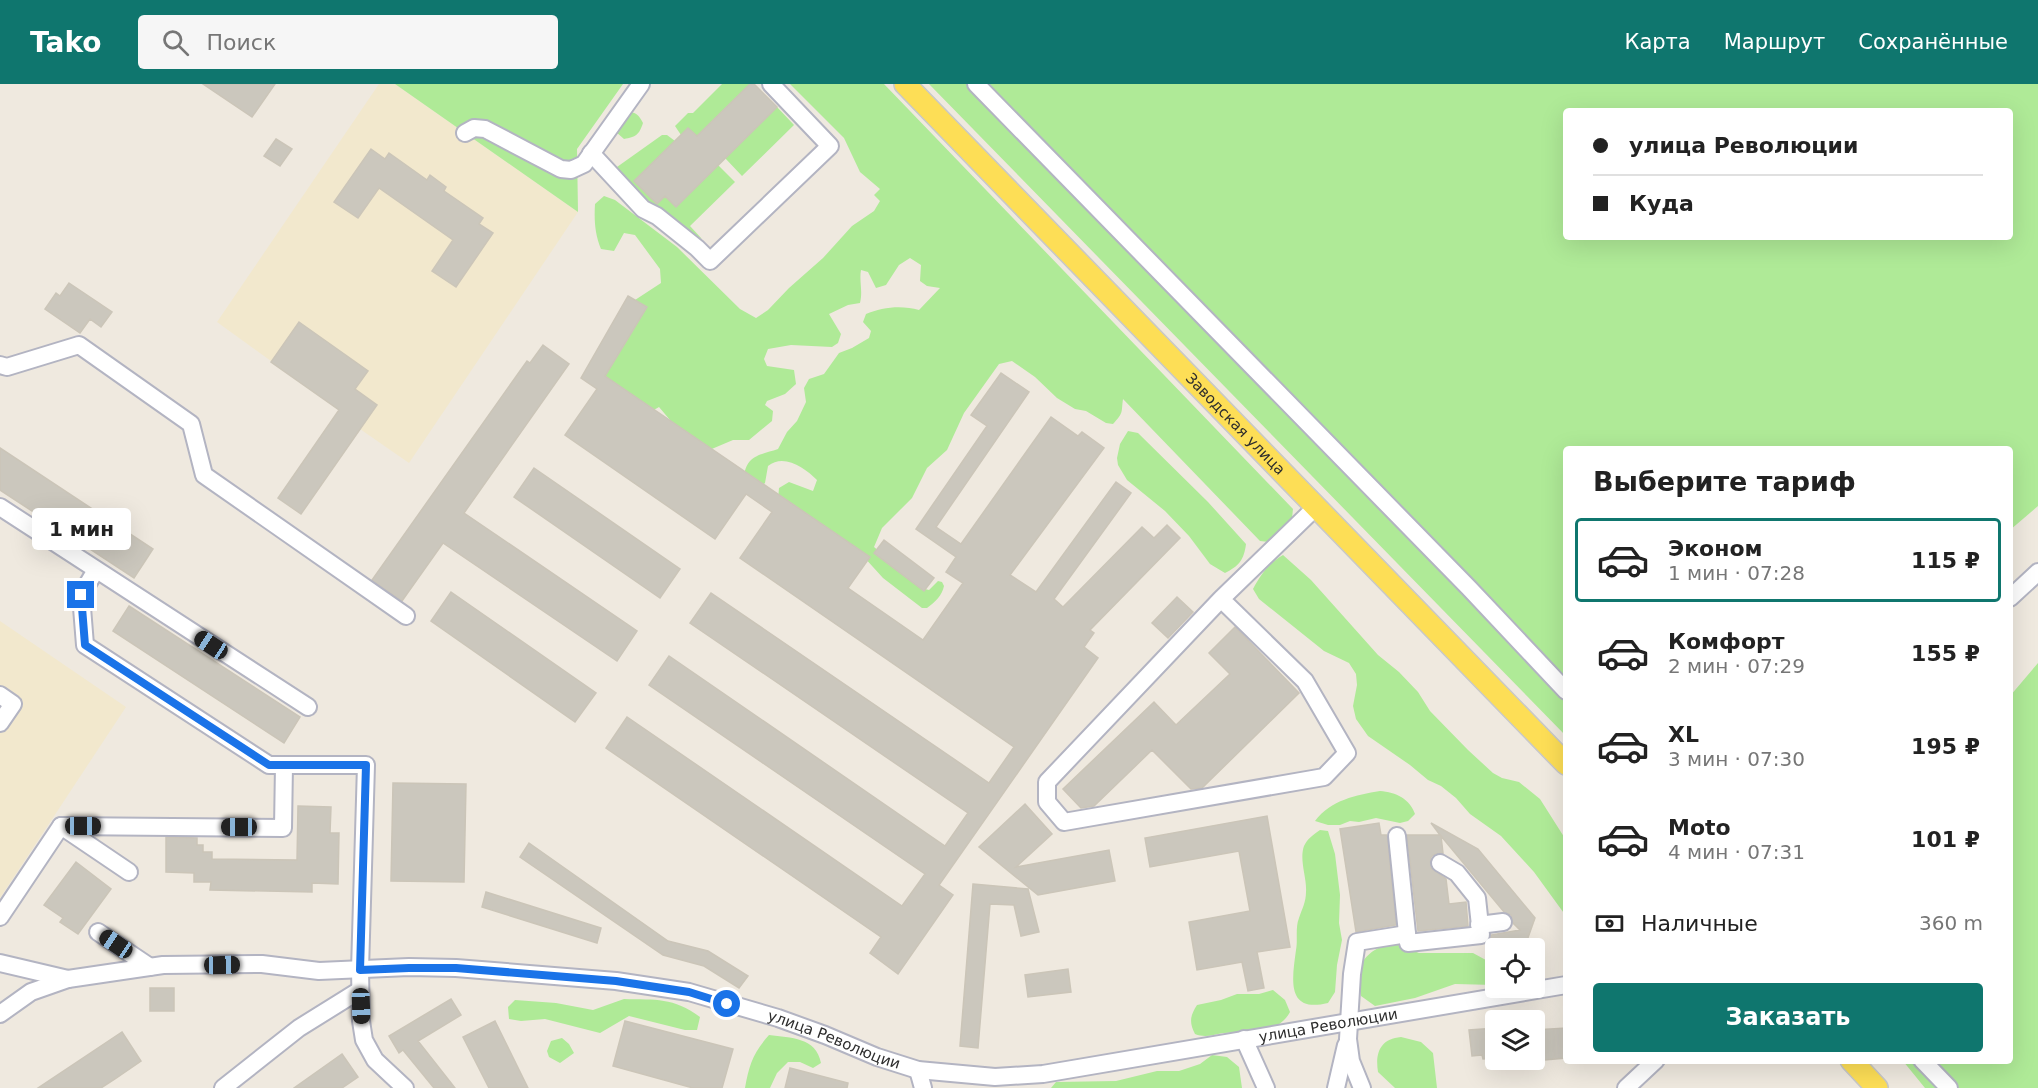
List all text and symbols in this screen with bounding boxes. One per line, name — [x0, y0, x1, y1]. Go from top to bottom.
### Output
search box — [138, 15, 558, 69]
text: Tako — [30, 26, 102, 59]
icon: search — [159, 26, 192, 59]
text: Поиск — [207, 30, 276, 55]
text: Карта — [1625, 30, 1691, 54]
text: Маршрут — [1724, 30, 1825, 54]
text: Сохранённые — [1858, 30, 2008, 54]
text: улица Революции — [1629, 133, 1858, 158]
text: Куда — [1629, 191, 1694, 216]
street label: Заводская улица — [1182, 369, 1289, 479]
text: Выберите тариф — [1593, 466, 1856, 497]
callout: 1 мин — [32, 508, 130, 550]
text: 1 мин — [49, 517, 114, 541]
icon: car — [1596, 533, 1650, 587]
text: Эконом — [1668, 536, 1763, 561]
text: 115 ₽ — [1911, 548, 1980, 573]
text: 1 мин · 07:28 — [1668, 561, 1805, 585]
route end — [67, 581, 94, 608]
icon: car — [1596, 626, 1650, 680]
car — [191, 628, 231, 662]
text: Комфорт — [1668, 629, 1785, 654]
text: 155 ₽ — [1911, 641, 1980, 666]
text: 2 мин · 07:29 — [1668, 654, 1805, 678]
icon: car — [1596, 719, 1650, 773]
text: XL — [1668, 722, 1699, 747]
text: 195 ₽ — [1911, 734, 1980, 759]
text: 3 мин · 07:30 — [1668, 747, 1805, 771]
icon: car — [1596, 812, 1650, 866]
text: Moto — [1668, 815, 1731, 840]
car — [65, 817, 101, 835]
car — [221, 818, 257, 836]
text: 101 ₽ — [1911, 827, 1980, 852]
text: 4 мин · 07:31 — [1668, 840, 1805, 864]
icon: cash — [1593, 907, 1626, 940]
text: Наличные — [1641, 911, 1758, 936]
text: 360 m — [1919, 911, 1983, 935]
car — [96, 926, 136, 962]
map controls — [1485, 938, 1545, 1070]
button: locate — [1485, 938, 1545, 998]
car — [204, 956, 240, 974]
button: Заказать — [1593, 983, 1983, 1052]
car — [351, 988, 371, 1024]
route start — [713, 990, 740, 1017]
street label: улица Революции — [1257, 1005, 1399, 1046]
street label: улица Революции — [766, 1006, 903, 1073]
button: layers — [1485, 1010, 1545, 1070]

